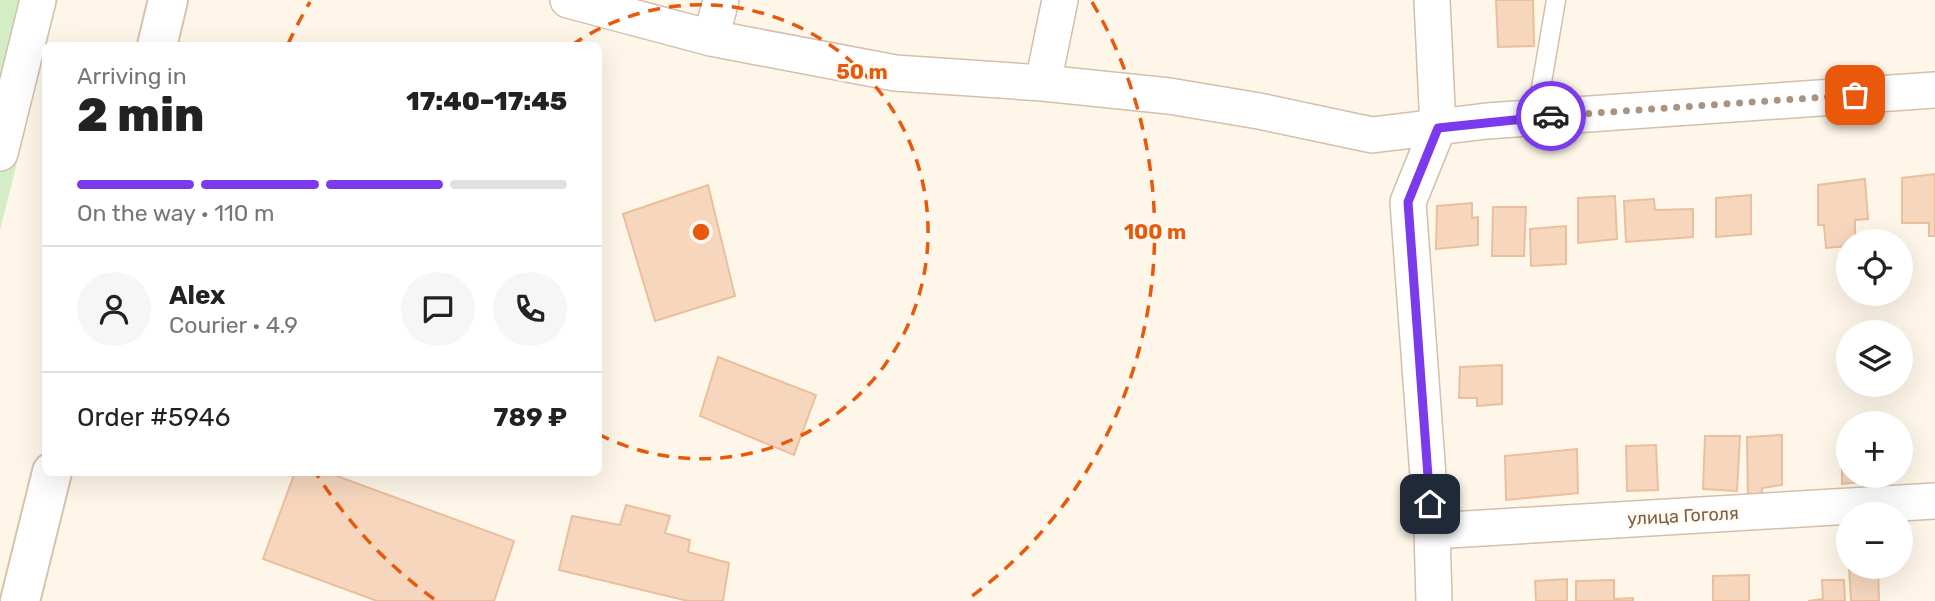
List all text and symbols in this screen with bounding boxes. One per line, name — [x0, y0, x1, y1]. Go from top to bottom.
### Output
text: 50 m — [836, 59, 888, 84]
text: Arriving in — [77, 62, 187, 90]
pin — [1825, 65, 1885, 125]
icon: bag — [1836, 76, 1874, 114]
courier — [1516, 81, 1586, 151]
text: 17:40–17:45 — [406, 86, 567, 117]
text: 2 min — [77, 88, 204, 143]
icon: car — [1532, 97, 1570, 135]
text: On the way · 110 m — [77, 199, 275, 227]
text: 100 m — [1124, 219, 1186, 244]
centre of rings — [689, 220, 713, 244]
map controls — [1836, 229, 1913, 579]
button: locate — [1836, 229, 1913, 306]
button: person — [77, 272, 151, 346]
button: chat — [401, 272, 475, 346]
button: phone — [493, 272, 567, 346]
text: Alex — [169, 280, 225, 311]
text: Courier · 4.9 — [169, 311, 298, 339]
button: layers — [1836, 320, 1913, 397]
text: Order #5946 — [77, 402, 230, 433]
text: 789 ₽ — [494, 402, 567, 433]
button: + — [1836, 411, 1913, 488]
pin — [1400, 474, 1460, 534]
icon: home — [1411, 485, 1449, 523]
street label: улица Гоголя — [1627, 502, 1739, 530]
button: − — [1836, 502, 1913, 579]

